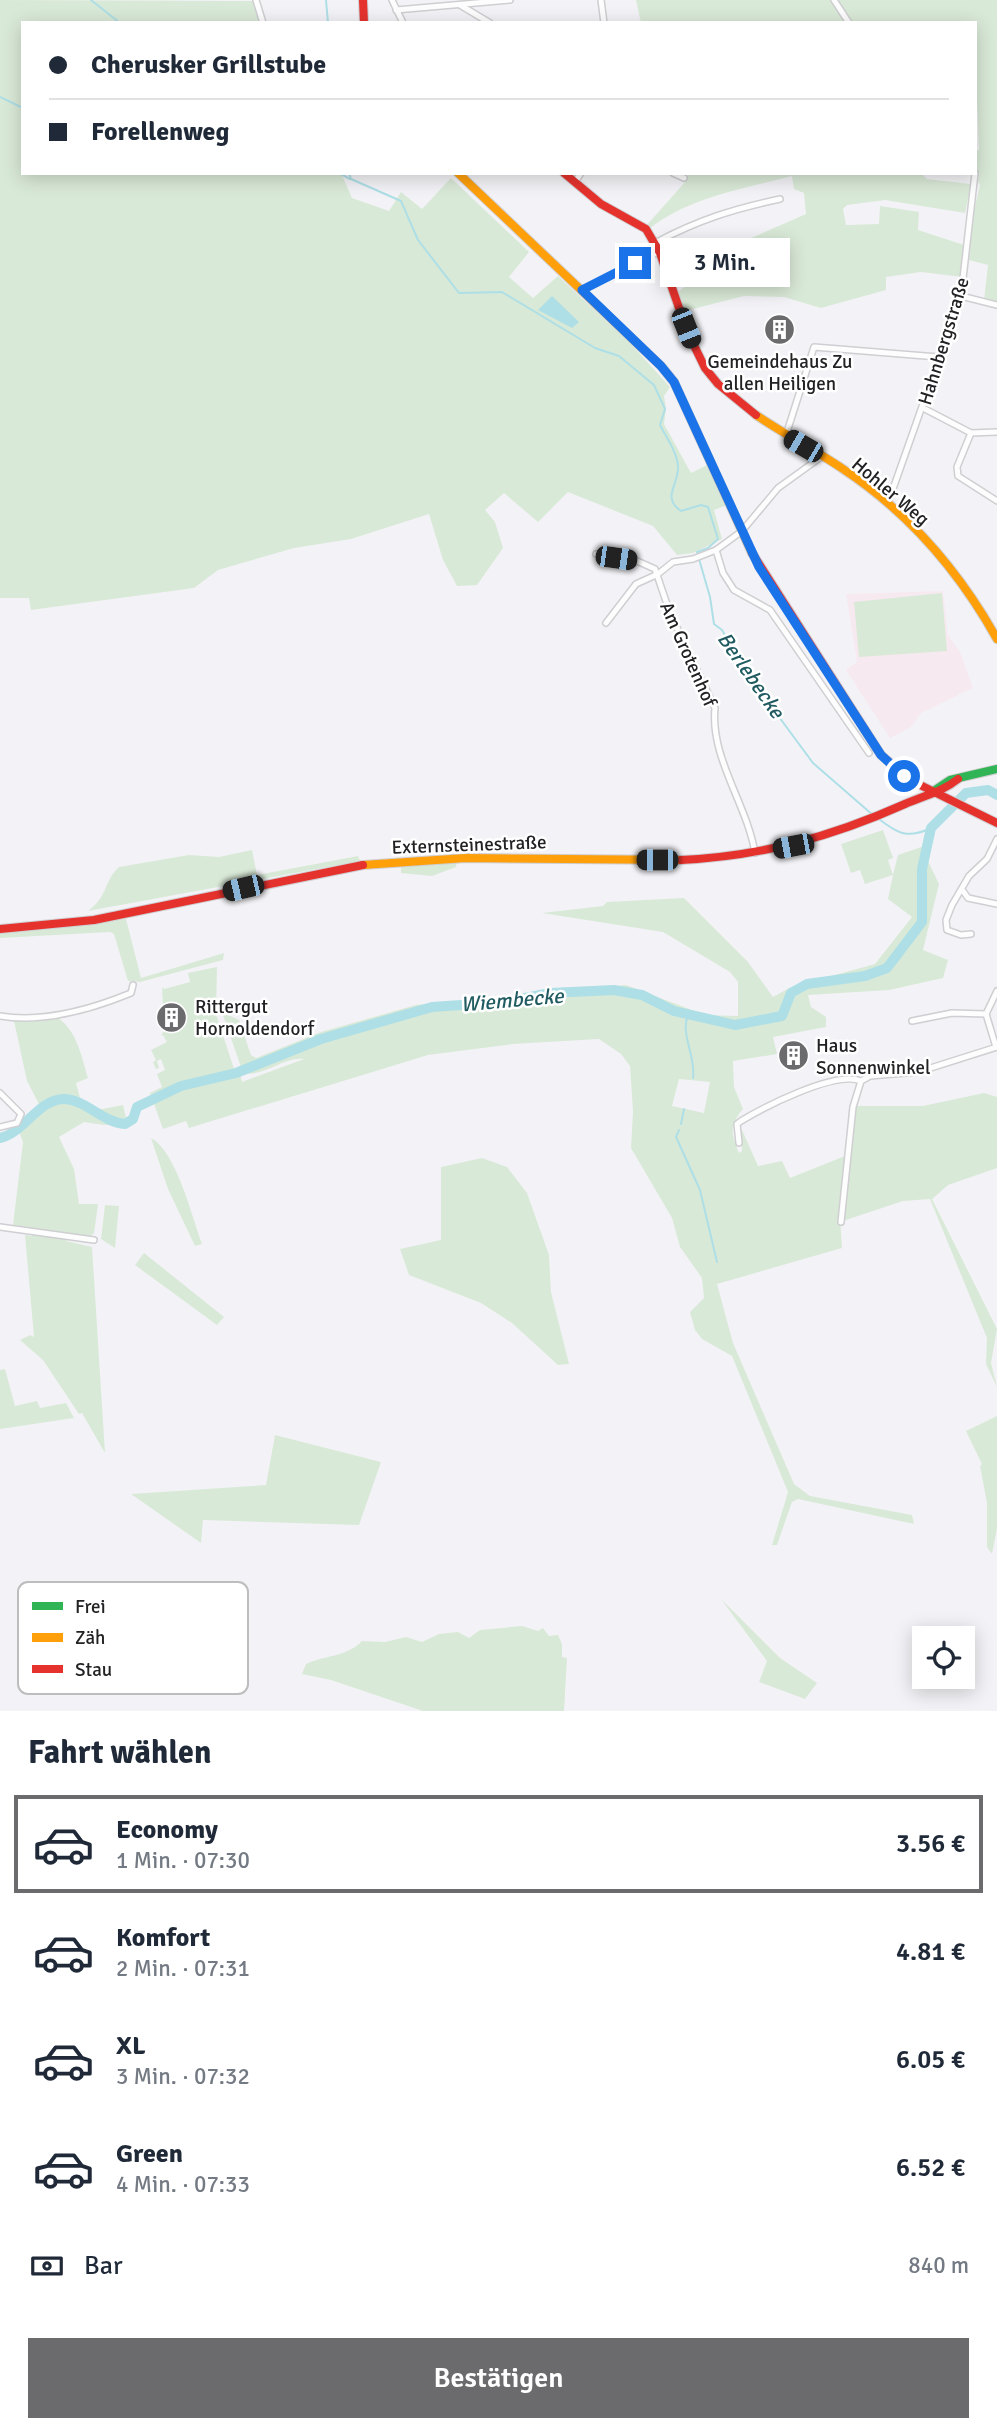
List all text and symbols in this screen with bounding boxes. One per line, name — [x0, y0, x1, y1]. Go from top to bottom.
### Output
text: Cherusker Grillstube — [91, 49, 326, 81]
text: Forellenweg — [91, 116, 229, 148]
callout: 3 Min. — [660, 238, 789, 288]
route end — [619, 247, 651, 279]
text: 3 Min. — [694, 248, 756, 277]
street label: Hahnbergstraße — [913, 274, 975, 408]
car — [669, 305, 704, 351]
building icon: Gemeindehaus Zu allen Heiligen — [763, 313, 797, 347]
place label: Gemeindehaus Zu allen Heiligen — [708, 350, 852, 396]
car — [780, 426, 827, 466]
street label: Hohler Weg — [847, 452, 934, 531]
car — [594, 545, 639, 571]
street label: Am Grotenhof — [654, 598, 723, 712]
water label: Berlebecke — [712, 627, 791, 724]
route start — [888, 760, 920, 792]
street label: Externsteinestraße — [391, 830, 547, 860]
car — [771, 832, 816, 860]
car — [637, 850, 679, 871]
car — [221, 873, 266, 903]
water label: Wiembecke — [460, 982, 566, 1017]
place label: Rittergut Hornoldendorf — [195, 995, 316, 1041]
building icon: Rittergut Hornoldendorf — [155, 1000, 189, 1034]
place label: Haus Sonnenwinkel — [816, 1034, 930, 1080]
building icon: Haus Sonnenwinkel — [776, 1039, 810, 1073]
legend — [18, 1582, 248, 1694]
text: Frei — [75, 1595, 106, 1619]
text: Zäh — [75, 1626, 105, 1650]
map controls — [912, 1626, 975, 1689]
button: locate — [912, 1626, 975, 1689]
text: Stau — [75, 1658, 112, 1682]
text: Fahrt wählen — [28, 1733, 212, 1772]
icon: car — [32, 1813, 95, 1876]
text: Economy — [116, 1814, 218, 1846]
text: 3.56 € — [896, 1828, 965, 1860]
text: 1 Min. · 07:30 — [116, 1846, 250, 1875]
icon: car — [32, 1921, 95, 1984]
text: Komfort — [116, 1922, 210, 1954]
text: 4.81 € — [896, 1936, 965, 1968]
text: 2 Min. · 07:31 — [116, 1954, 250, 1983]
icon: car — [32, 2029, 95, 2092]
text: XL — [116, 2030, 146, 2062]
text: 6.05 € — [896, 2044, 965, 2076]
text: 3 Min. · 07:32 — [116, 2062, 250, 2091]
icon: car — [32, 2137, 95, 2200]
text: Green — [116, 2138, 183, 2170]
text: 6.52 € — [896, 2152, 965, 2184]
text: 4 Min. · 07:33 — [116, 2170, 250, 2199]
icon: cash — [28, 2247, 66, 2285]
text: Bar — [84, 2250, 122, 2282]
text: 840 m — [908, 2251, 969, 2280]
button: Bestätigen — [28, 2338, 969, 2418]

